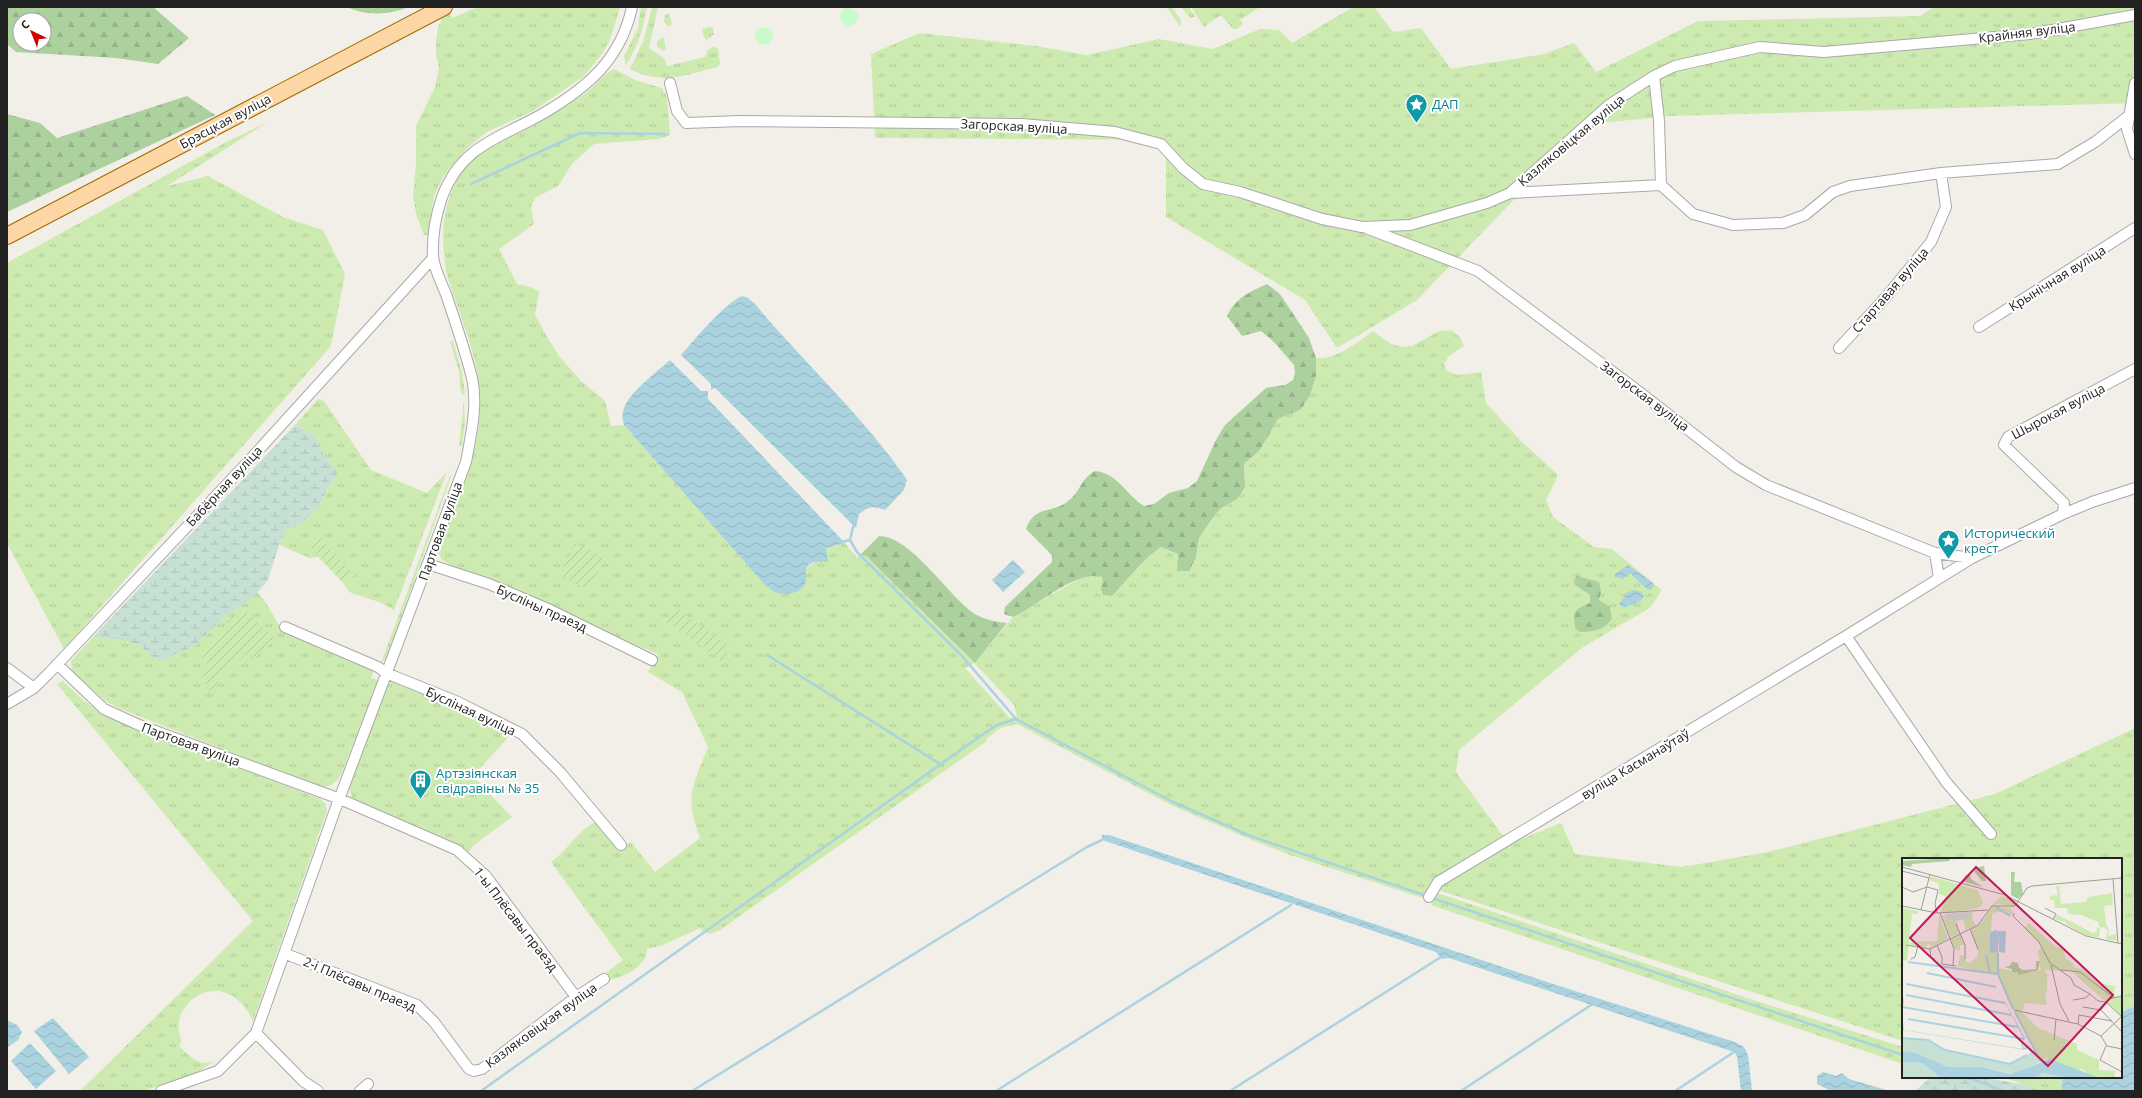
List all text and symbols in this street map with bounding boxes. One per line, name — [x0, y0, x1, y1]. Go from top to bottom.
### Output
north arrow — [12, 12, 52, 52]
text: С — [17, 16, 33, 32]
street label: Крайняя вуліца — [1978, 17, 2076, 47]
street label: Брэсцкая вуліца — [176, 89, 274, 153]
street label: Казляковіцкая вуліца — [1514, 90, 1628, 190]
place icon: ДАП — [1404, 91, 1430, 124]
place label: ДАП — [1432, 95, 1459, 113]
street label: Загорская вуліца — [960, 114, 1068, 138]
street label: Крынічная вуліца — [2005, 241, 2109, 315]
street label: Стартавая вуліца — [1848, 243, 1932, 337]
street label: Загорская вуліца — [1597, 357, 1693, 435]
street label: Шырокая вуліца — [2008, 379, 2108, 443]
street label: Бабёрная вуліца — [182, 442, 266, 530]
street label: Партовая вуліца — [414, 479, 466, 583]
place label: Исторический крест — [1964, 524, 2055, 557]
place icon: Исторический крест — [1935, 527, 1961, 560]
street label: Бусліны праезд — [494, 580, 591, 636]
street label: Бусліная вуліца — [423, 682, 519, 740]
street label: Партовая вуліца — [139, 718, 243, 770]
street label: вуліца Касманаўтаў — [1577, 724, 1693, 803]
place label: Артэзіянская свідравіны № 35 — [436, 764, 539, 797]
building icon: Артэзіянская свідравіны № 35 — [407, 767, 433, 800]
inset map — [1902, 858, 2122, 1078]
street label: 1-ы Плёсавы праезд — [470, 863, 563, 975]
street label: 2-і Плёсавы праезд — [301, 952, 420, 1016]
street label: Казляковіцкая вуліца — [481, 978, 601, 1072]

